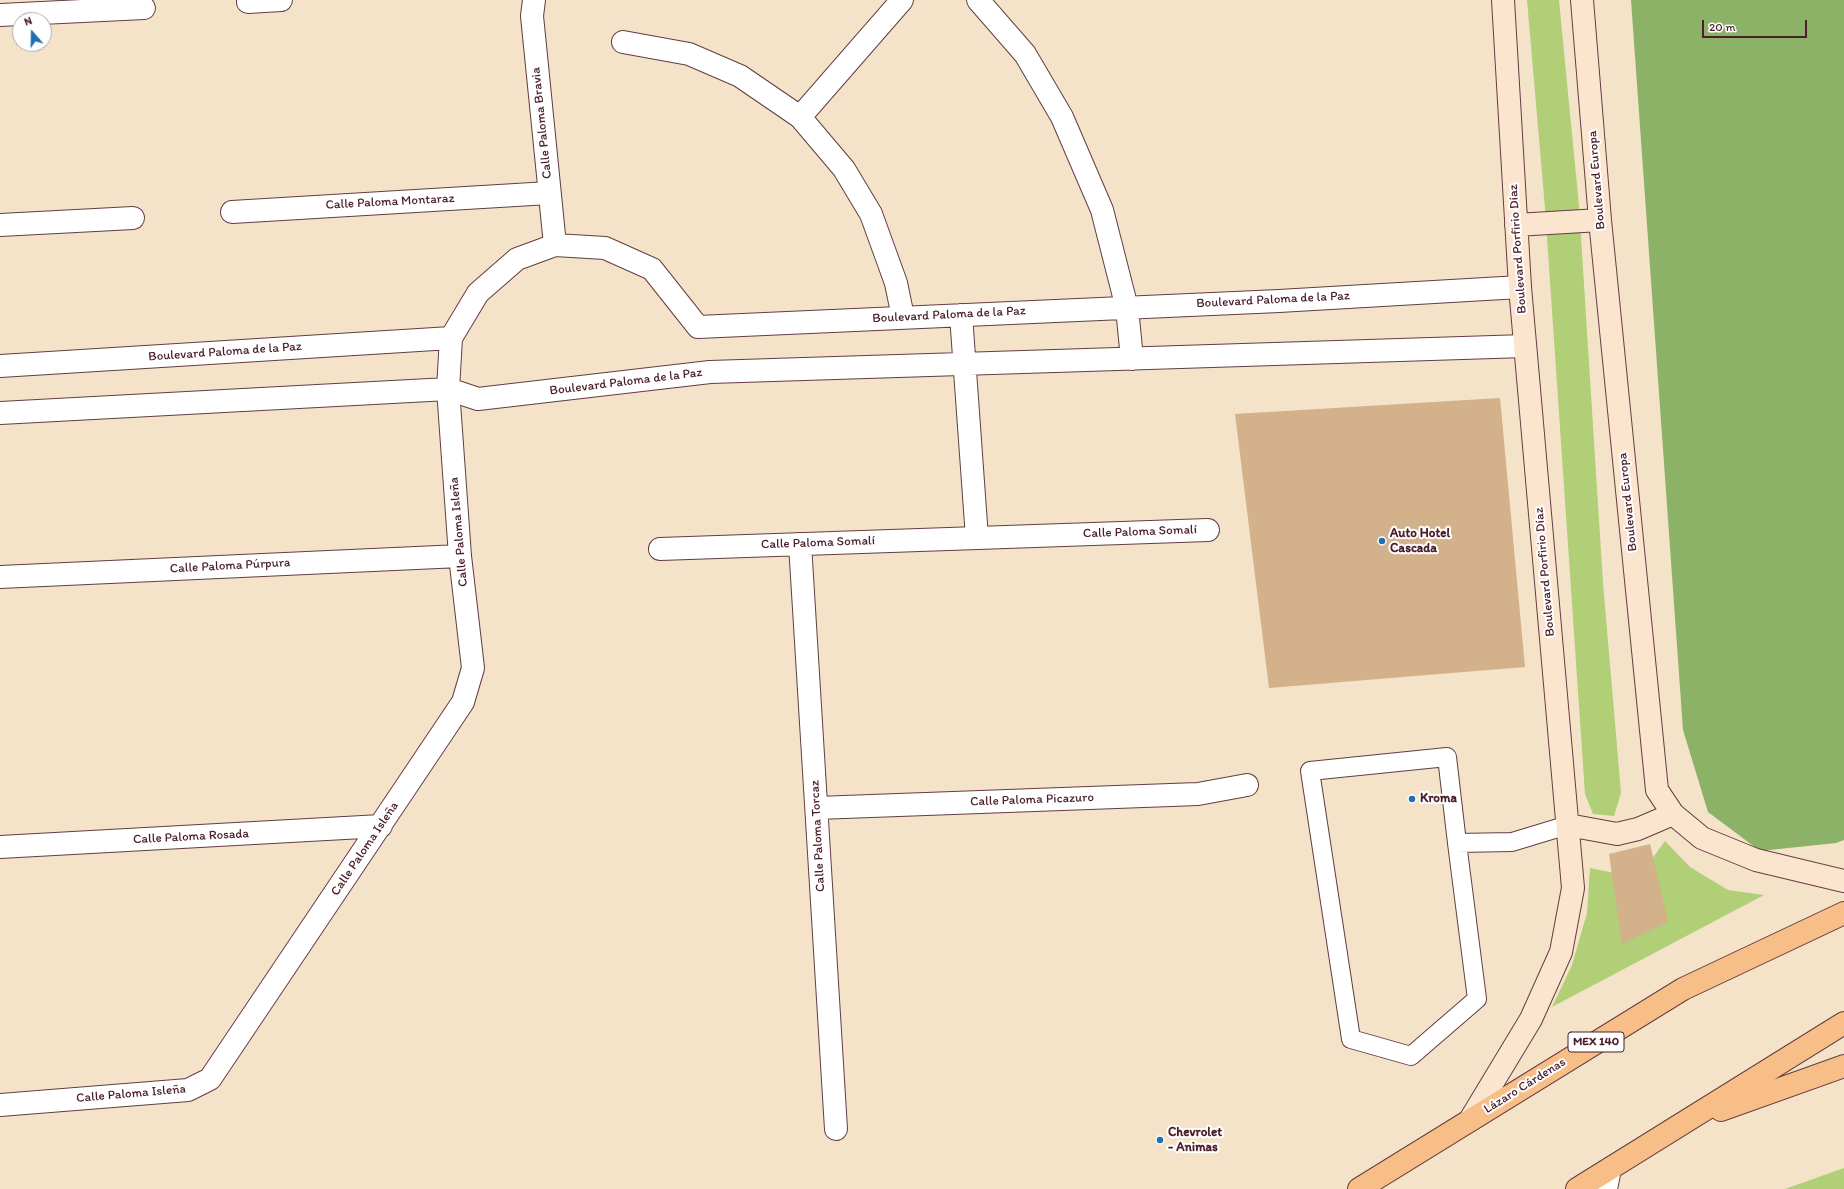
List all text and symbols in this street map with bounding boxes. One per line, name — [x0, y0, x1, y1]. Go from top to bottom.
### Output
north arrow — [12, 12, 52, 52]
scale bar — [1704, 12, 1809, 38]
text: N — [22, 14, 34, 29]
text: 20 m — [1709, 20, 1736, 34]
street label: Calle Paloma Bravia — [528, 66, 556, 180]
street label: Boulevard Europa — [1585, 130, 1609, 230]
street label: Boulevard Porfirio Díaz — [1506, 184, 1530, 314]
street label: Calle Paloma Montaraz — [325, 191, 455, 213]
street label: Boulevard Paloma de la Paz — [1196, 288, 1350, 312]
street label: Boulevard Paloma de la Paz — [872, 303, 1026, 327]
street label: Boulevard Paloma de la Paz — [148, 339, 302, 365]
street label: Boulevard Paloma de la Paz — [549, 365, 703, 399]
street label: Boulevard Europa — [1615, 452, 1641, 552]
street label: Calle Paloma Isleña — [446, 477, 472, 587]
street label: Boulevard Porfirio Díaz — [1532, 507, 1558, 637]
street label: Calle Paloma Somalí — [1083, 522, 1197, 542]
place label: Auto Hotel Cascada — [1390, 526, 1450, 557]
street label: Calle Paloma Somalí — [761, 533, 875, 553]
marker: Auto Hotel Cascada — [1377, 536, 1387, 546]
street label: Calle Paloma Púrpura — [169, 555, 291, 577]
street label: Calle Paloma Torcaz — [807, 780, 829, 892]
street label: Calle Paloma Picazuro — [970, 790, 1094, 810]
place label: Kroma — [1420, 791, 1457, 807]
marker: Kroma — [1407, 794, 1417, 804]
street label: Calle Paloma Isleña — [328, 799, 402, 899]
street label: Calle Paloma Rosada — [133, 826, 249, 848]
road number: MEX 140 — [1568, 1032, 1624, 1052]
street label: Lázaro Cárdenas — [1481, 1055, 1569, 1117]
street label: Calle Paloma Isleña — [76, 1081, 186, 1107]
place label: Chevrolet - Animas — [1168, 1125, 1222, 1156]
marker: Chevrolet - Animas — [1155, 1135, 1165, 1145]

